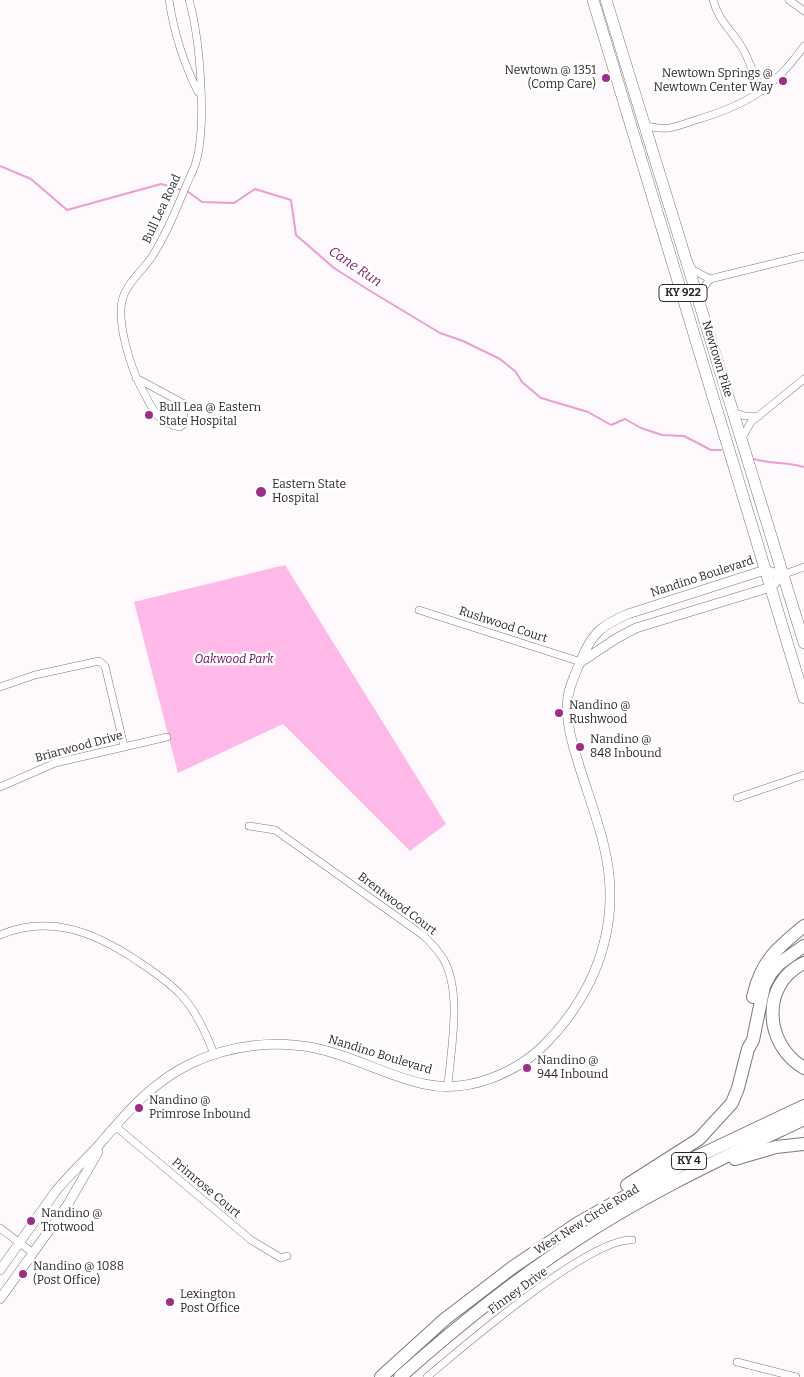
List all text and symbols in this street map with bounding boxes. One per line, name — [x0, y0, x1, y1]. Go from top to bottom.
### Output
place label: Newtown @ 1351 (Comp Care) — [505, 64, 596, 92]
place label: Newtown Springs @ Newtown Center Way — [653, 67, 773, 95]
marker: Newtown @ 1351 (Comp Care) — [600, 72, 612, 84]
marker: Newtown Springs @ Newtown Center Way — [777, 75, 789, 87]
street label: Bull Lea Road — [140, 172, 184, 246]
water label: Cane Run — [325, 243, 385, 291]
road number: KY 922 — [659, 284, 707, 302]
street label: Newtown Pike — [699, 319, 735, 399]
place label: Bull Lea @ Eastern State Hospital — [159, 401, 261, 429]
marker: Bull Lea @ Eastern State Hospital — [143, 409, 155, 421]
place label: Eastern State Hospital — [272, 478, 346, 506]
marker: Eastern State Hospital — [254, 485, 268, 499]
street label: Nandino Boulevard — [649, 554, 755, 600]
street label: Rushwood Court — [457, 604, 549, 646]
park label: Oakwood Park — [194, 653, 274, 667]
place label: Nandino @ Rushwood — [569, 699, 631, 727]
marker: Nandino @ Rushwood — [553, 707, 565, 719]
street label: Briarwood Drive — [34, 728, 124, 766]
place label: Nandino @ 848 Inbound — [590, 733, 662, 761]
marker: Nandino @ 848 Inbound — [574, 741, 586, 753]
street label: Brentwood Court — [355, 870, 439, 938]
street label: Nandino Boulevard — [326, 1032, 434, 1078]
place label: Nandino @ 944 Inbound — [537, 1054, 608, 1082]
marker: Nandino @ 944 Inbound — [521, 1062, 533, 1074]
place label: Nandino @ Primrose Inbound — [149, 1094, 251, 1122]
marker: Nandino @ Primrose Inbound — [133, 1102, 145, 1114]
road number: KY 4 — [672, 1152, 706, 1170]
street label: Primrose Court — [169, 1155, 243, 1221]
street label: West New Circle Road — [532, 1182, 642, 1258]
place label: Nandino @ Trotwood — [41, 1207, 103, 1235]
marker: Nandino @ Trotwood — [25, 1215, 37, 1227]
place label: Nandino @ 1088 (Post Office) — [33, 1260, 124, 1288]
street label: Finney Drive — [485, 1265, 551, 1317]
marker: Nandino @ 1088 (Post Office) — [17, 1268, 29, 1280]
place label: Lexington Post Office — [180, 1288, 240, 1316]
marker: Lexington Post Office — [164, 1296, 176, 1308]

